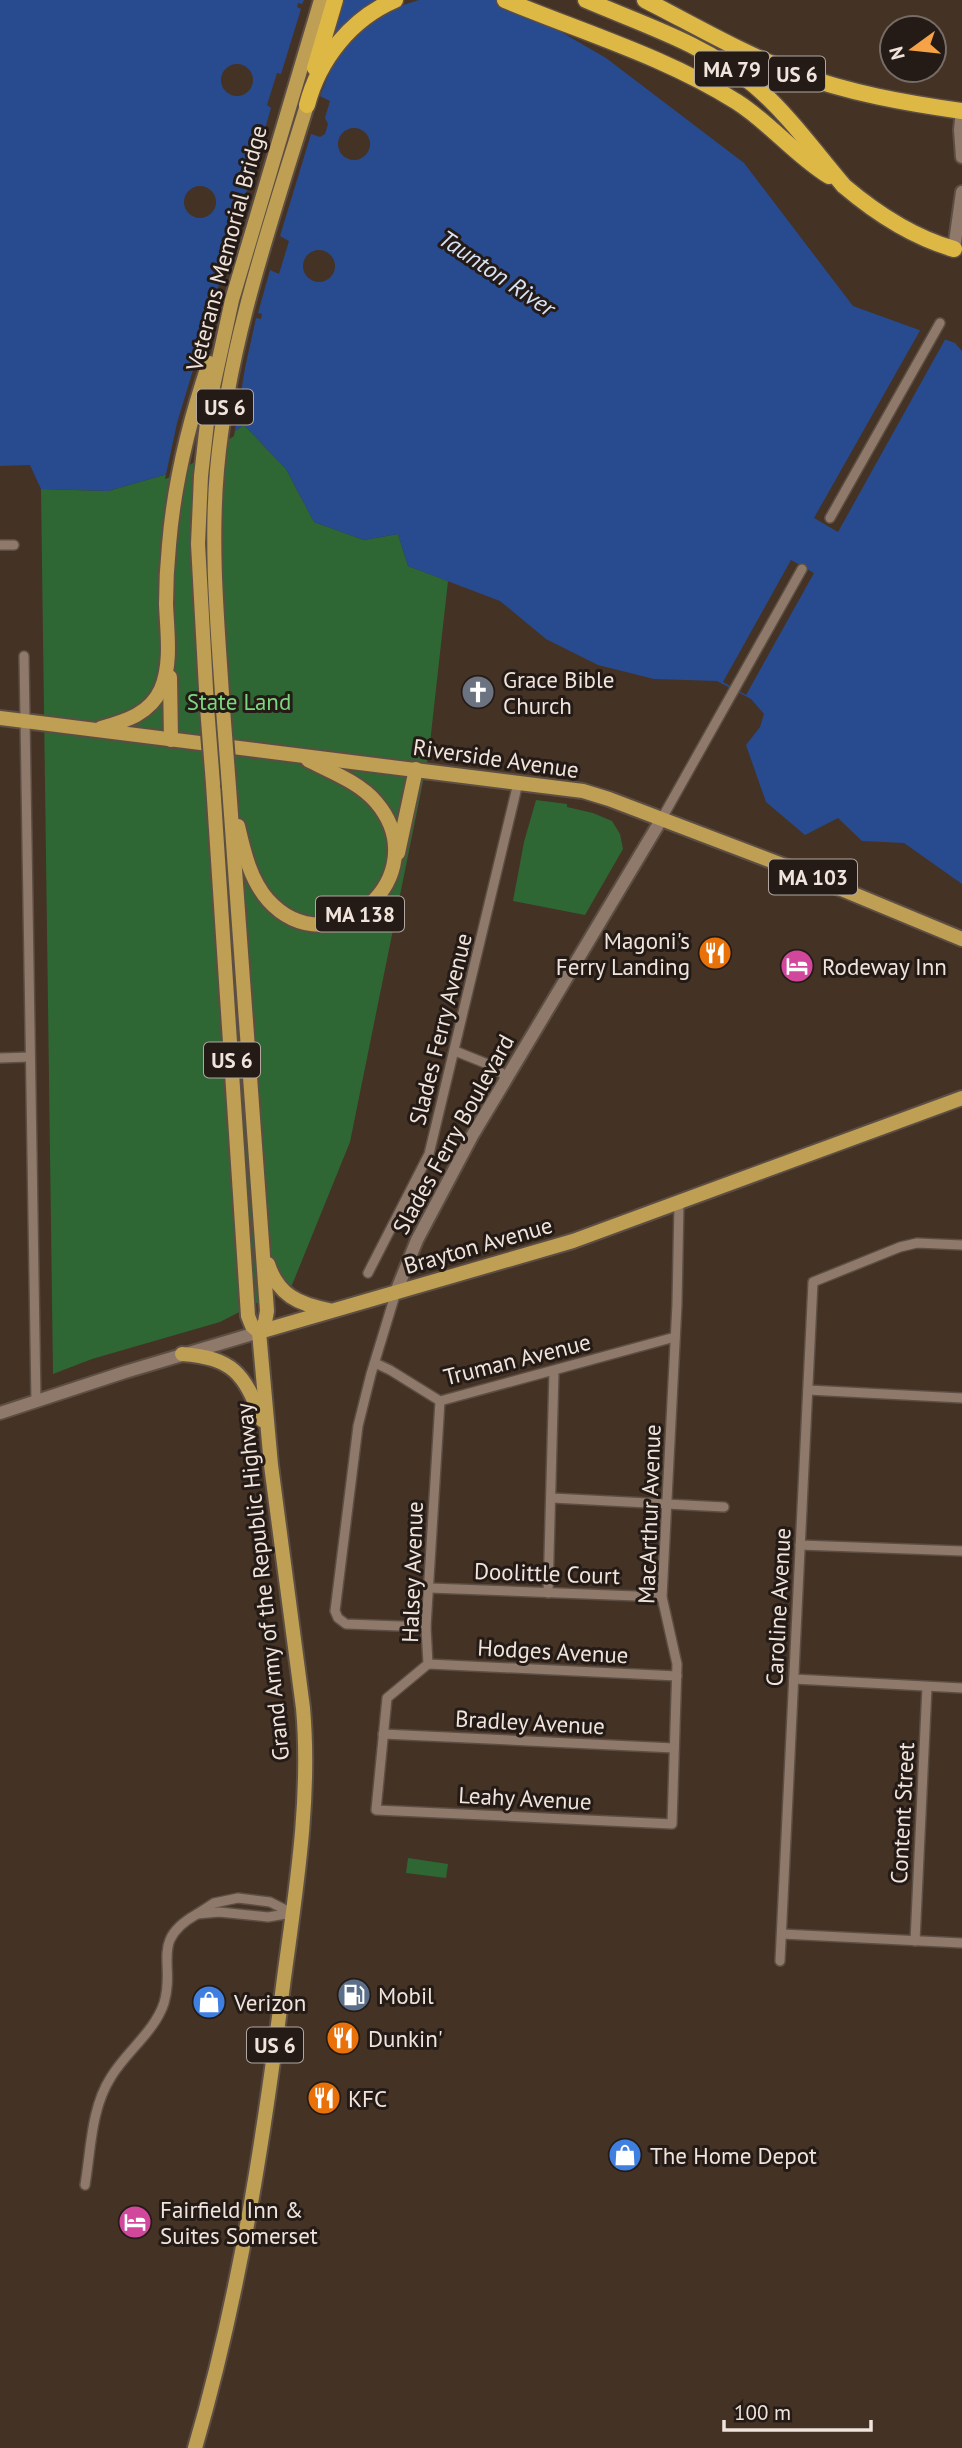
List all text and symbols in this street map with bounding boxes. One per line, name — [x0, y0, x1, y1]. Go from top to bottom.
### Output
north arrow — [878, 14, 948, 84]
text: N — [883, 44, 910, 63]
road number: MA 79 — [695, 52, 769, 86]
road number: US 6 — [769, 56, 825, 92]
street label: Veterans Memorial Bridge — [179, 122, 273, 375]
water label: Taunton River — [433, 223, 563, 324]
road number: US 6 — [197, 390, 253, 424]
place label: Grace Bible Church — [503, 665, 614, 720]
church icon: Grace Bible Church — [459, 673, 497, 711]
park label: State Land — [187, 687, 291, 716]
street label: Riverside Avenue — [411, 732, 581, 784]
road number: MA 103 — [769, 860, 857, 894]
road number: MA 138 — [316, 897, 404, 932]
place label: Magoni's Ferry Landing — [556, 926, 690, 981]
street label: Slades Ferry Avenue — [402, 930, 478, 1128]
restaurant icon: Magoni's Ferry Landing — [696, 934, 734, 972]
hotel icon: Rodeway Inn — [778, 947, 816, 985]
place label: Rodeway Inn — [822, 952, 947, 981]
street label: Slades Ferry Boulevard — [386, 1029, 520, 1239]
road number: US 6 — [204, 1042, 260, 1078]
street label: Brayton Avenue — [400, 1210, 556, 1280]
street label: Truman Avenue — [440, 1327, 594, 1391]
street label: Grand Army of the Republic Highway — [229, 1402, 295, 1762]
street label: MacArthur Avenue — [631, 1424, 667, 1604]
street label: Halsey Avenue — [395, 1501, 429, 1643]
street label: Caroline Avenue — [759, 1527, 797, 1687]
street label: Doolittle Court — [473, 1556, 621, 1590]
street label: Hodges Avenue — [477, 1633, 629, 1669]
street label: Bradley Avenue — [454, 1704, 606, 1740]
street label: Content Street — [884, 1741, 920, 1885]
street label: Leahy Avenue — [458, 1780, 592, 1816]
fuel station icon: Mobil — [335, 1976, 373, 2014]
place label: Mobil — [378, 1981, 434, 2010]
shop icon: Verizon — [190, 1983, 228, 2021]
place label: Verizon — [233, 1988, 306, 2017]
restaurant icon: Dunkin' — [324, 2019, 362, 2057]
place label: Dunkin' — [368, 2024, 443, 2053]
road number: US 6 — [247, 2028, 303, 2062]
restaurant icon: KFC — [305, 2079, 343, 2117]
place label: KFC — [348, 2084, 387, 2113]
shop icon: The Home Depot — [606, 2136, 644, 2174]
place label: The Home Depot — [650, 2141, 817, 2170]
place label: Fairfield Inn & Suites Somerset — [160, 2195, 318, 2250]
hotel icon: Fairfield Inn & Suites Somerset — [116, 2203, 154, 2241]
scale bar — [724, 2388, 871, 2432]
text: 100 m — [734, 2399, 791, 2426]

